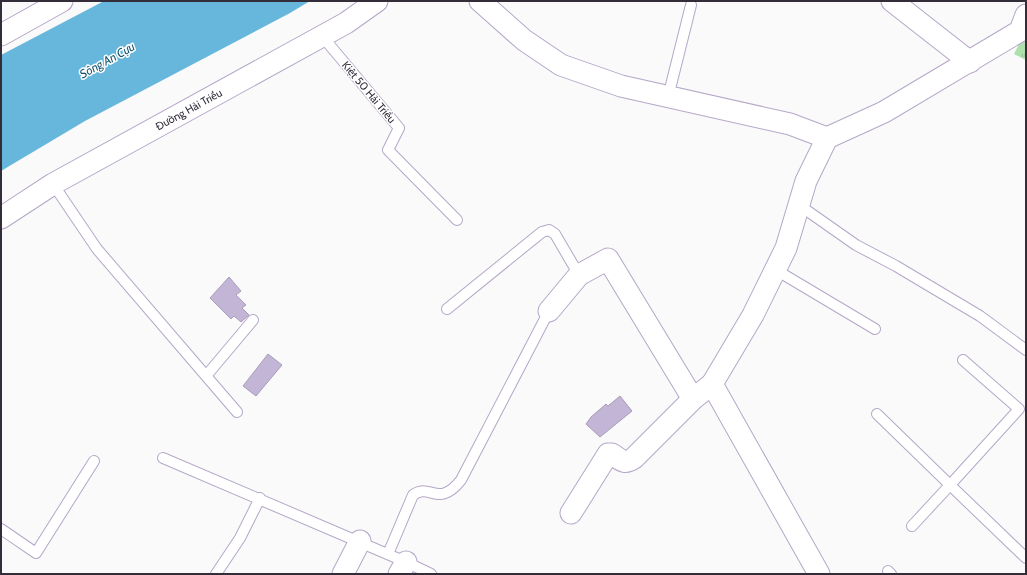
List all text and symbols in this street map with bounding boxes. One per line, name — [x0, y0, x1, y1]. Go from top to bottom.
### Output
water label: Sông An Cựu — [77, 39, 137, 81]
street label: Kiệt 50 Hải Triều — [339, 58, 399, 126]
street label: Đường Hải Triều — [153, 85, 225, 133]

